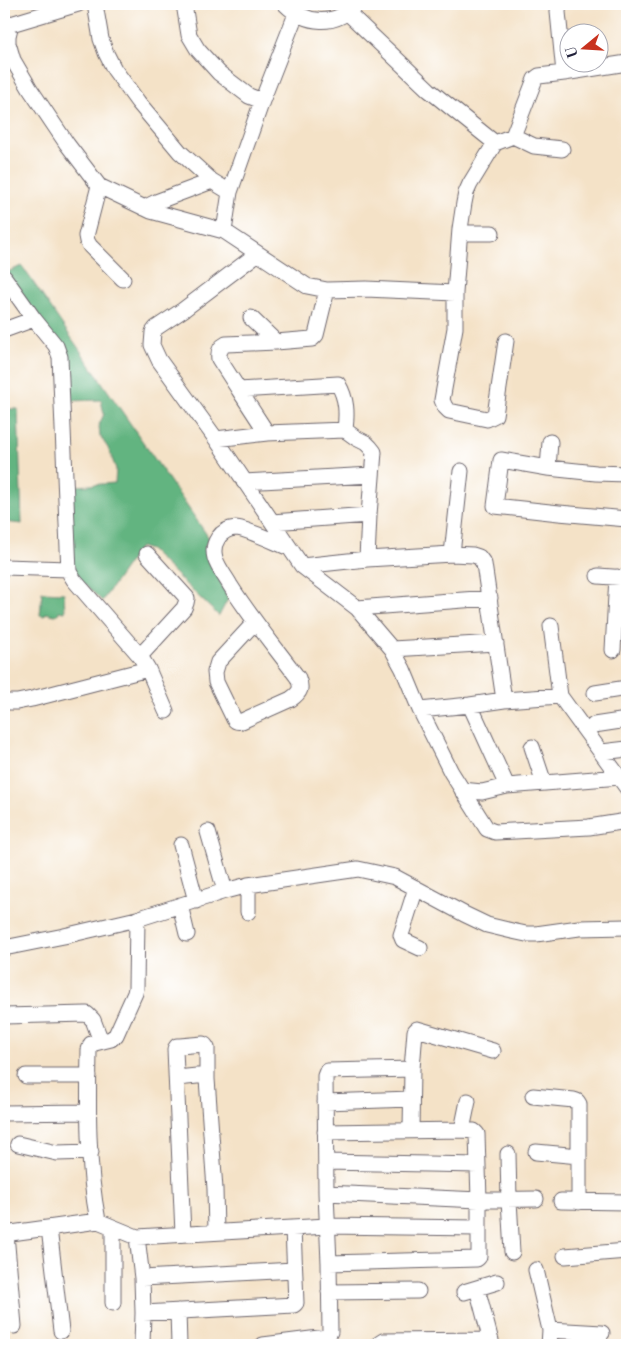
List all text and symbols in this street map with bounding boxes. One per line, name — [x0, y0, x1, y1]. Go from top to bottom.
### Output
north arrow — [558, 22, 608, 72]
text: U — [562, 44, 583, 60]

